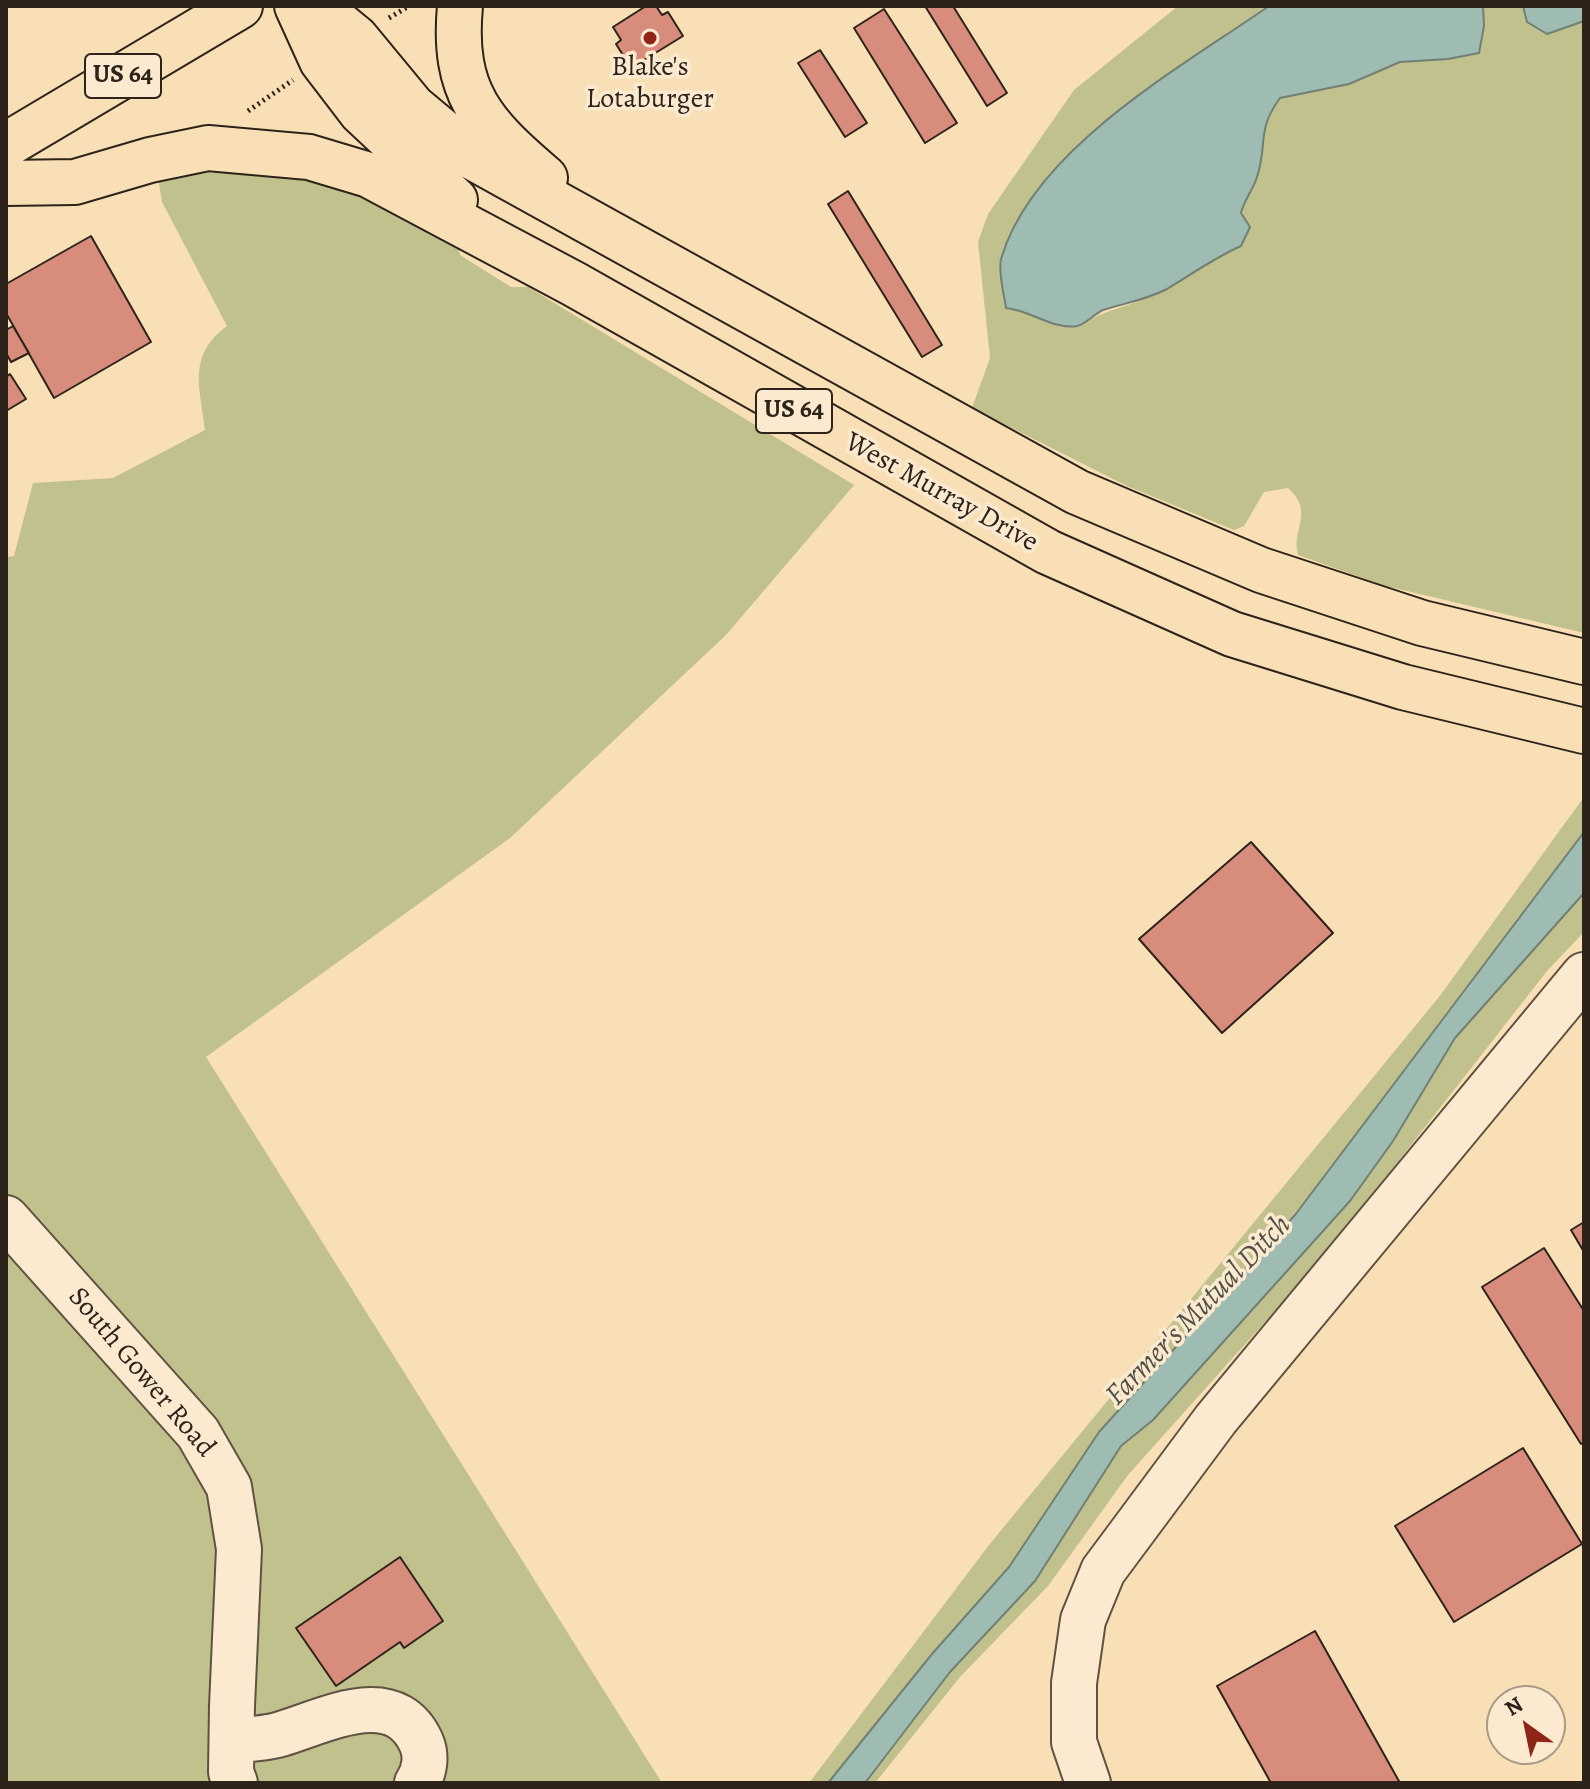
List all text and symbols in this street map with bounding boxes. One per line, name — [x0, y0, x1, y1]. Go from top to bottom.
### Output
marker: Blake's Lotaburger — [641, 29, 659, 47]
place label: Blake's Lotaburger — [586, 51, 714, 117]
road number: US 64 — [85, 54, 161, 98]
road number: US 64 — [756, 389, 832, 433]
street label: West Murray Drive — [839, 426, 1043, 560]
water label: Farmer's Mutual Ditch — [1099, 1208, 1299, 1414]
street label: South Gower Road — [60, 1281, 222, 1465]
north arrow — [1486, 1685, 1566, 1765]
text: N — [1499, 1690, 1529, 1723]

